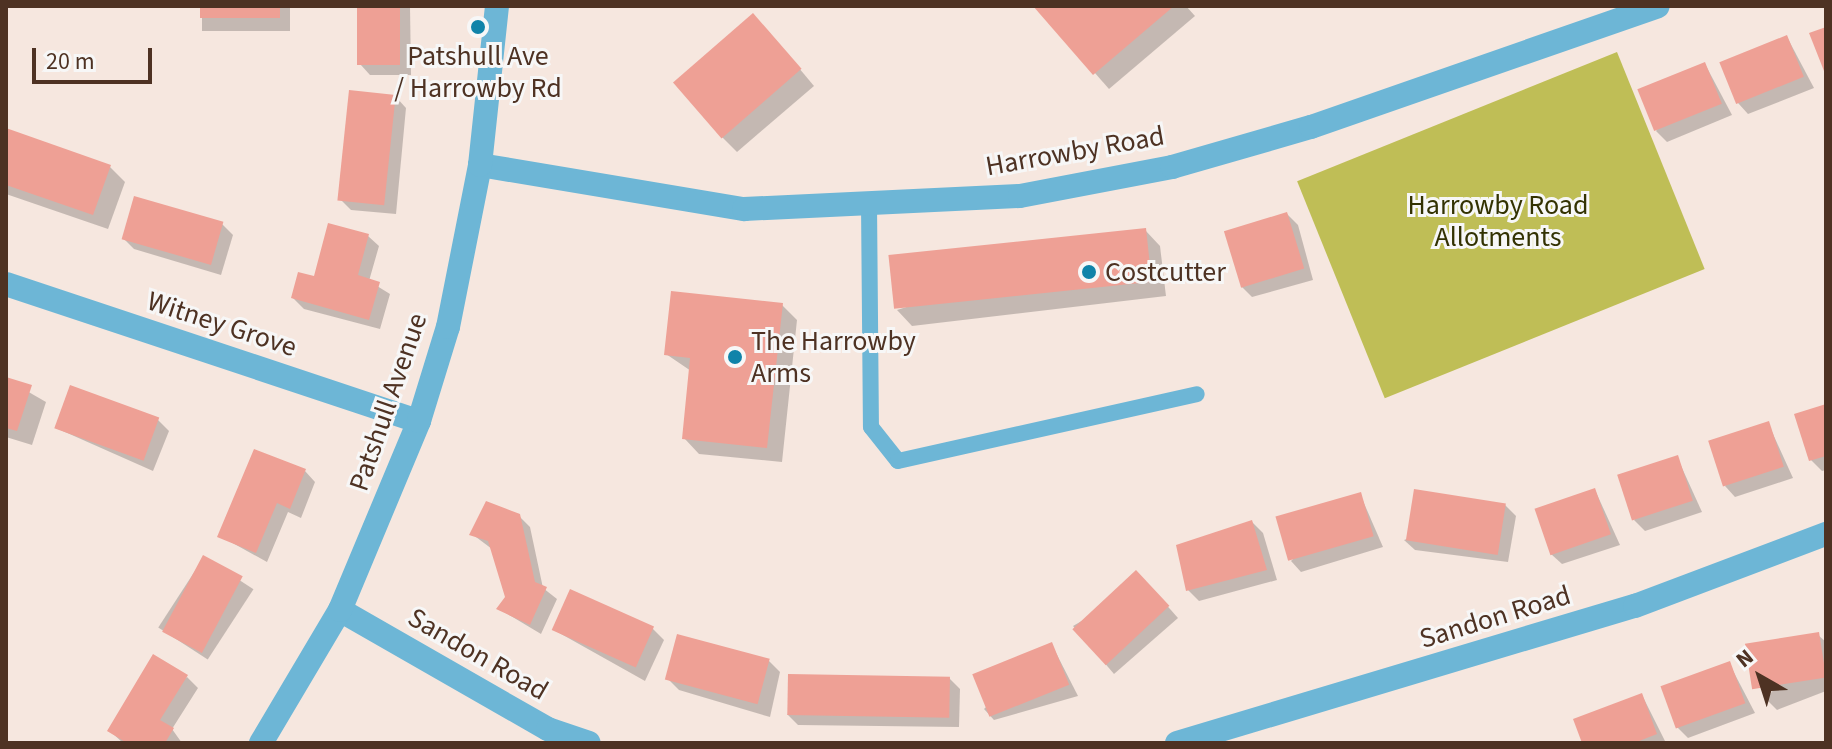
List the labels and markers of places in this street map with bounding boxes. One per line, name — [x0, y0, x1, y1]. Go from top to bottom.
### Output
marker: Patshull Ave / Harrowby Rd — [469, 18, 487, 36]
place label: Patshull Ave / Harrowby Rd — [394, 39, 562, 105]
place label: Costcutter — [1105, 255, 1226, 289]
marker: Costcutter — [1080, 263, 1098, 281]
place label: The Harrowby Arms — [751, 324, 916, 390]
marker: The Harrowby Arms — [726, 348, 744, 366]

